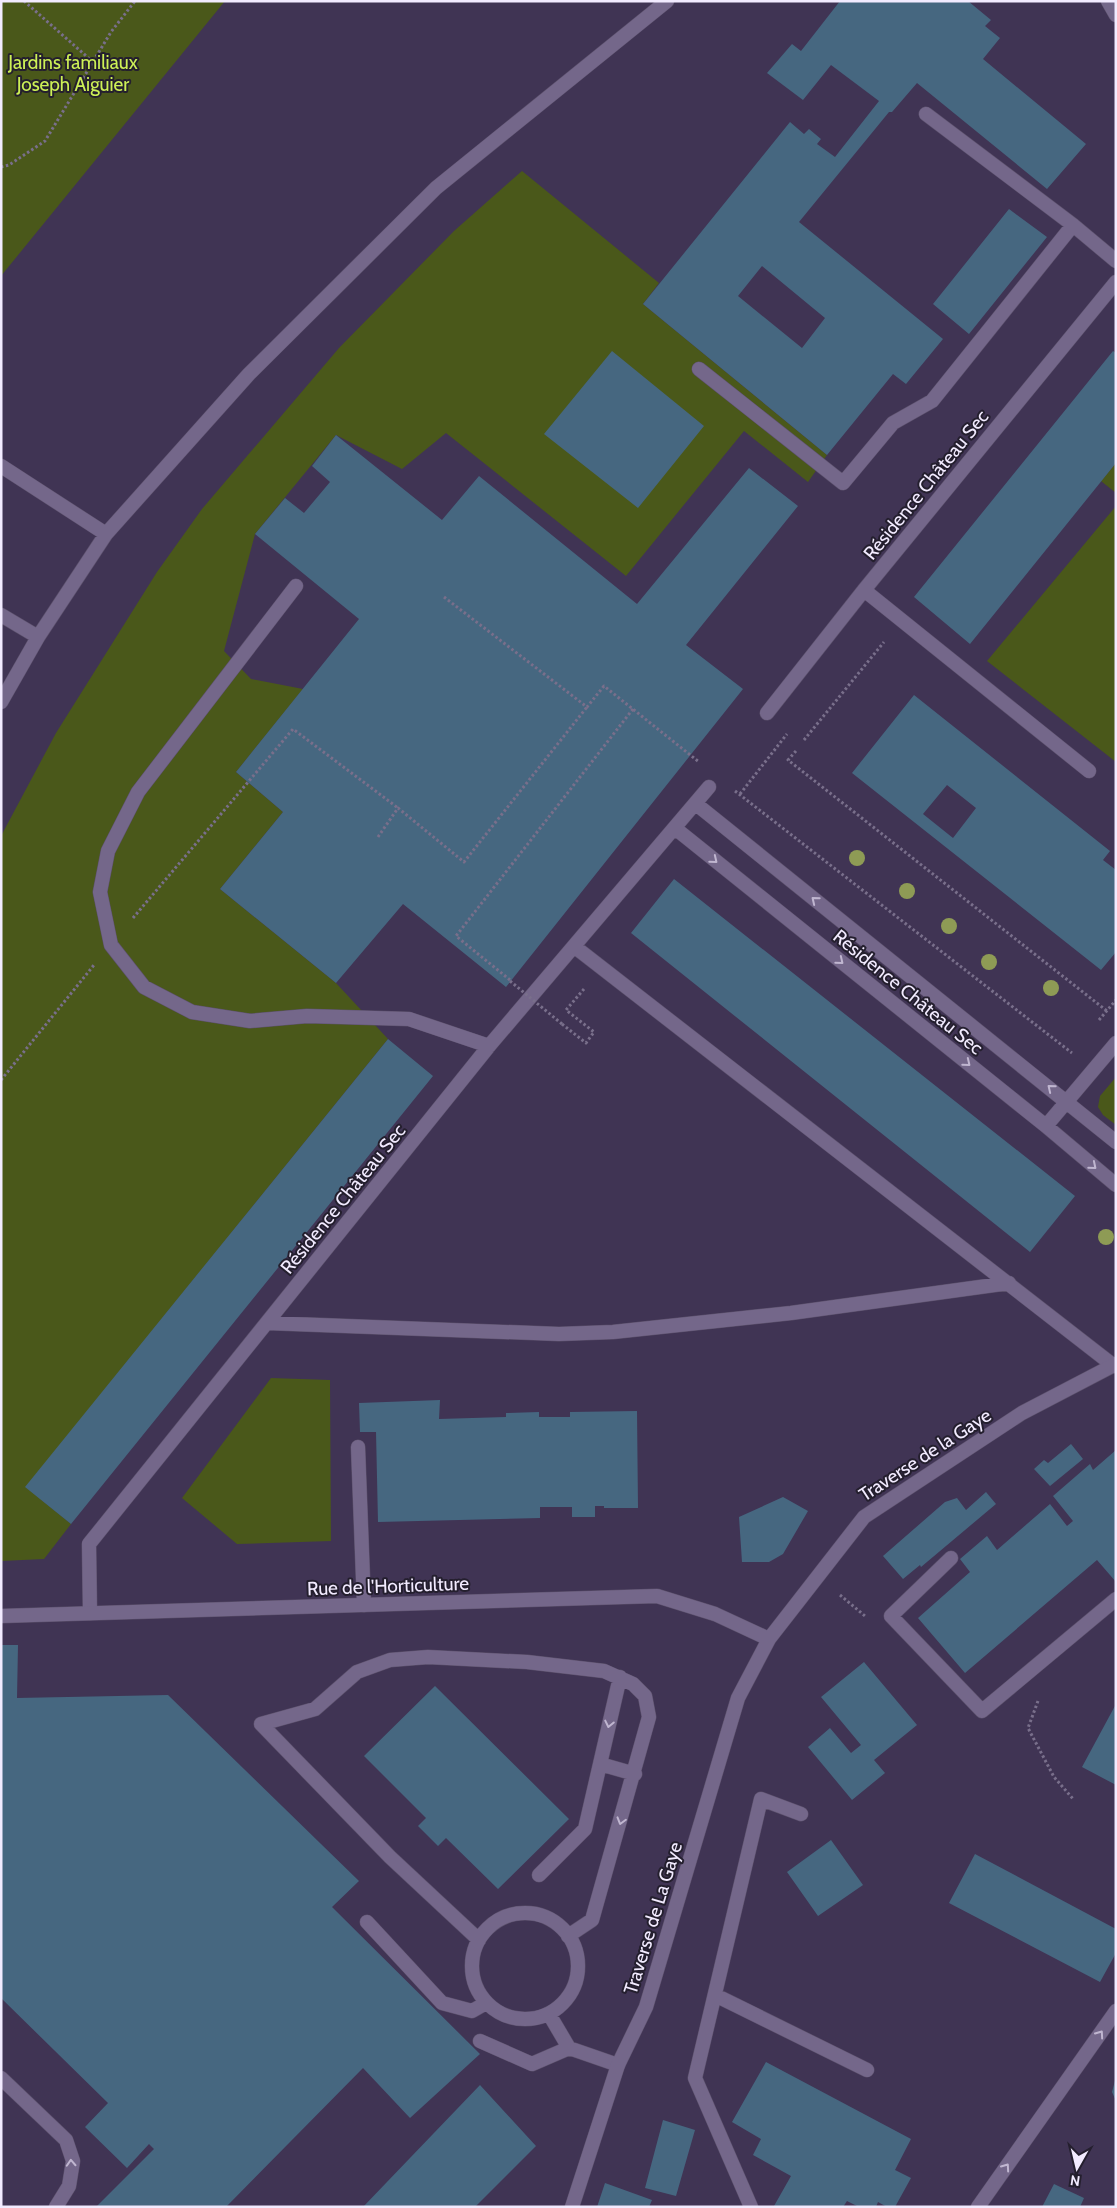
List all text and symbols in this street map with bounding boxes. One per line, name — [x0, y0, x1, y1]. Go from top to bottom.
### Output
park label: Jardins familiaux Joseph Aiguier — [7, 51, 138, 96]
street label: Résidence Château Sec — [859, 405, 994, 564]
one-way arrow — [708, 854, 717, 863]
one-way arrow — [812, 897, 821, 905]
street label: Résidence Château Sec — [829, 925, 988, 1060]
one-way arrow — [834, 956, 843, 964]
one-way arrow — [961, 1057, 971, 1066]
one-way arrow — [1048, 1085, 1057, 1094]
street label: Résidence Château Sec — [276, 1119, 411, 1278]
one-way arrow — [1087, 1160, 1096, 1169]
street label: Traverse de la Gaye — [855, 1404, 996, 1506]
street label: Rue de l'Horticulture — [307, 1572, 470, 1600]
one-way arrow — [604, 1720, 615, 1729]
one-way arrow — [617, 1816, 627, 1824]
street label: Traverse de La Gaye — [619, 1839, 687, 1997]
one-way arrow — [1094, 2030, 1103, 2040]
north arrow — [1052, 2143, 1102, 2193]
one-way arrow — [65, 2158, 76, 2166]
one-way arrow — [1000, 2163, 1009, 2173]
text: N — [1069, 2171, 1081, 2190]

